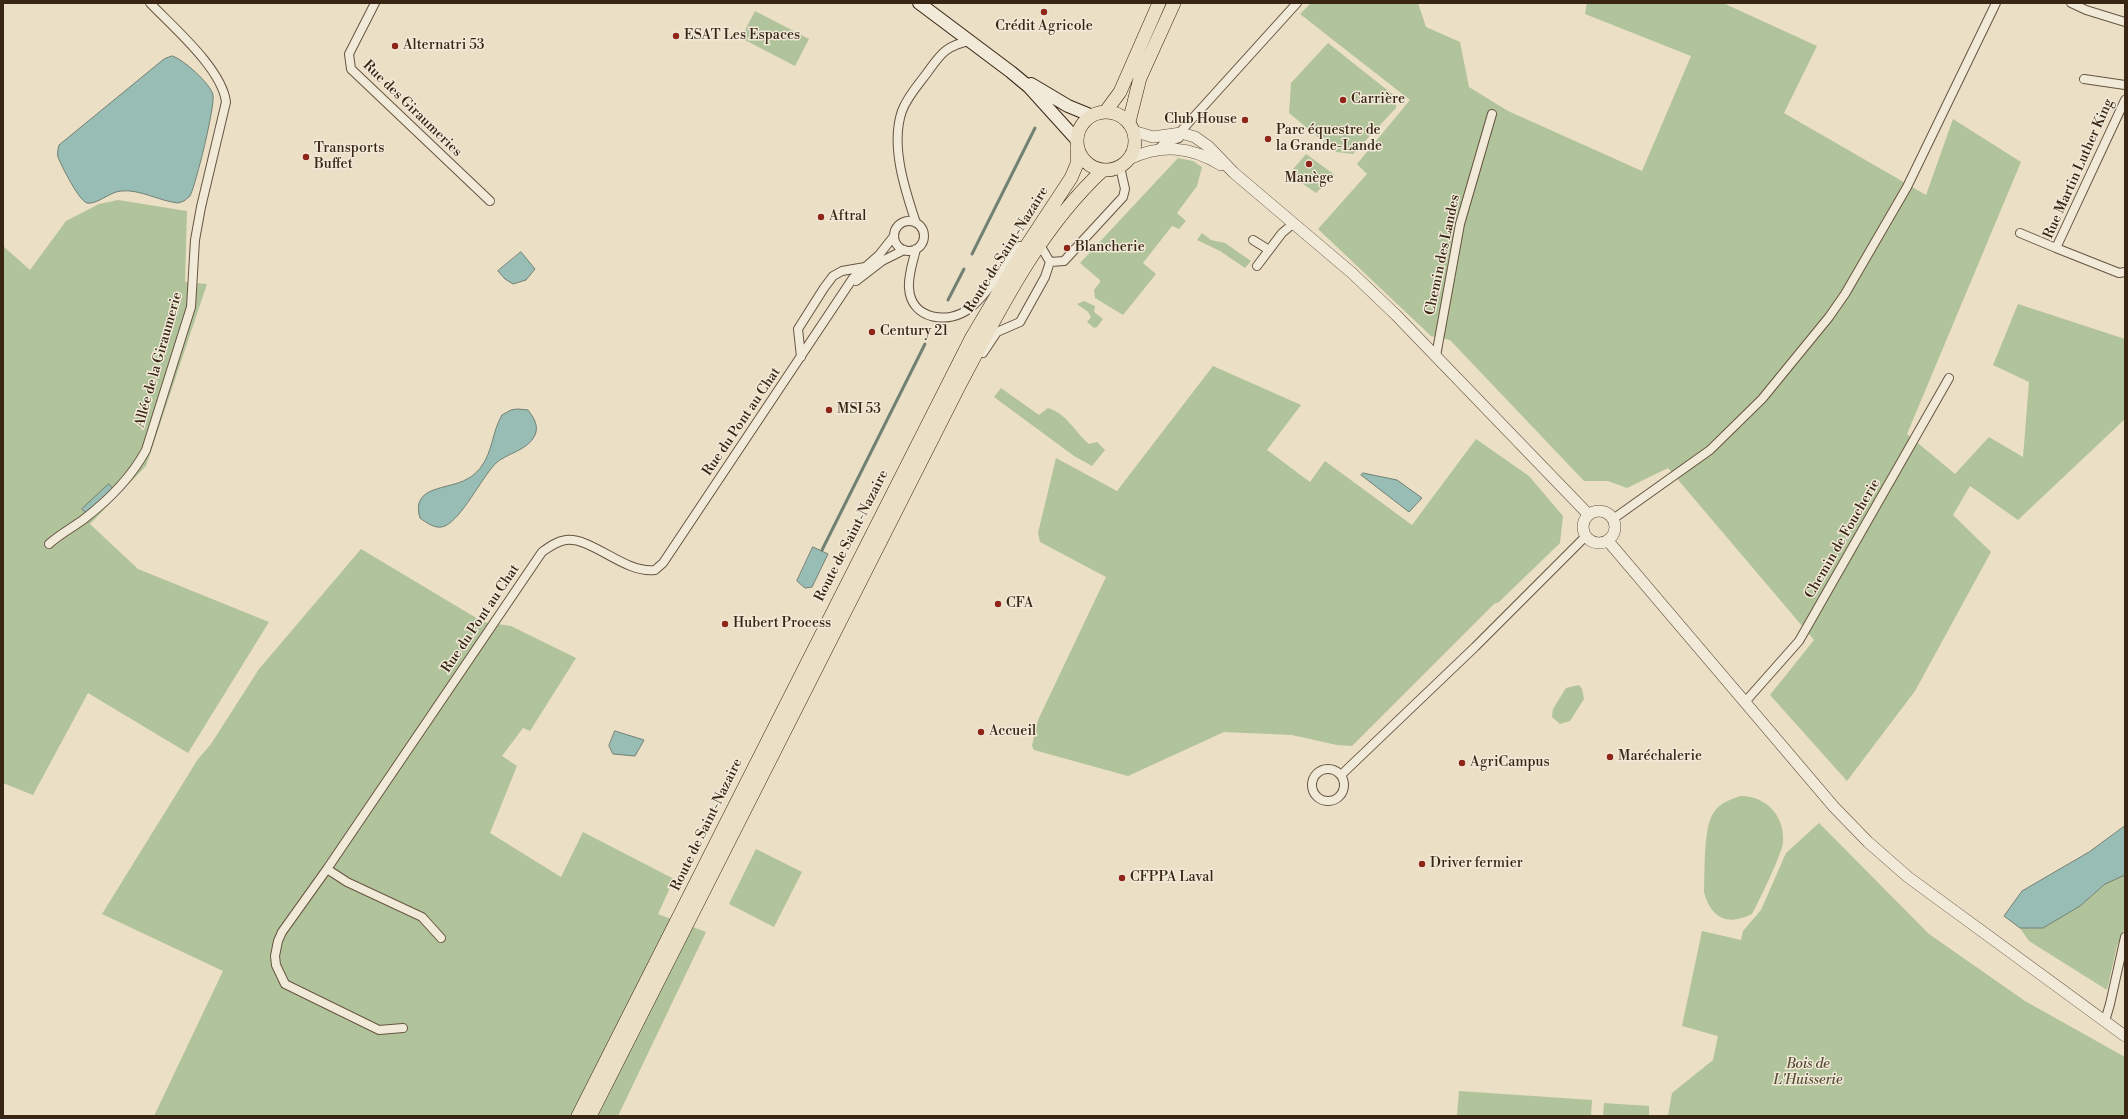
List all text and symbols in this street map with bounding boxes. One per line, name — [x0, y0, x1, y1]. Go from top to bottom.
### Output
marker: Crédit Agricole — [1039, 7, 1049, 17]
place label: Crédit Agricole — [995, 19, 1093, 35]
place label: ESAT Les Espaces — [684, 28, 800, 44]
marker: ESAT Les Espaces — [671, 31, 681, 41]
place label: Alternatri 53 — [403, 38, 485, 54]
marker: Alternatri 53 — [390, 41, 400, 51]
street label: Rue des Giraumeries — [359, 57, 465, 161]
place label: Carrière — [1351, 92, 1405, 108]
marker: Carrière — [1338, 95, 1348, 105]
street label: Rue Martin Luther King — [2041, 96, 2117, 242]
place label: Club House — [1164, 112, 1237, 128]
marker: Club House — [1240, 115, 1250, 125]
place label: Parc équestre de la Grande-Lande — [1276, 123, 1382, 156]
marker: Parc équestre de la Grande-Lande — [1263, 134, 1273, 144]
place label: Transports Buffet — [314, 141, 384, 174]
marker: Transports Buffet — [301, 152, 311, 162]
marker: Manège — [1304, 159, 1314, 169]
place label: Manège — [1284, 171, 1334, 187]
street label: Route de Saint-Nazaire — [961, 184, 1053, 316]
street label: Chemin des Landes — [1422, 193, 1464, 317]
place label: Aftral — [829, 209, 866, 225]
marker: Aftral — [816, 212, 826, 222]
place label: Blancherie — [1075, 240, 1145, 256]
marker: Blancherie — [1062, 243, 1072, 253]
street label: Allée de la Giraumerie — [132, 290, 186, 430]
place label: Century 21 — [880, 324, 948, 340]
marker: Century 21 — [867, 327, 877, 337]
street label: Rue du Pont au Chat — [700, 365, 784, 479]
place label: MSI 53 — [837, 402, 881, 418]
marker: MSI 53 — [824, 405, 834, 415]
street label: Route de Saint-Nazaire — [812, 467, 892, 605]
street label: Chemin de Foucherie — [1802, 476, 1884, 602]
street label: Rue du Pont au Chat — [439, 562, 523, 676]
place label: CFA — [1006, 596, 1033, 612]
marker: CFA — [993, 599, 1003, 609]
place label: Hubert Process — [733, 616, 831, 632]
marker: Hubert Process — [720, 619, 730, 629]
place label: Accueil — [989, 724, 1036, 740]
marker: Accueil — [976, 727, 986, 737]
place label: Maréchalerie — [1618, 749, 1702, 765]
marker: Maréchalerie — [1605, 752, 1615, 762]
place label: AgriCampus — [1470, 755, 1550, 771]
street label: Route de Saint-Nazaire — [668, 756, 746, 894]
marker: AgriCampus — [1457, 758, 1467, 768]
place label: Driver fermier — [1430, 856, 1523, 872]
marker: Driver fermier — [1417, 859, 1427, 869]
place label: CFPPA Laval — [1130, 870, 1214, 886]
marker: CFPPA Laval — [1117, 873, 1127, 883]
park label: Bois de L'Huisserie — [1774, 1057, 1842, 1090]

